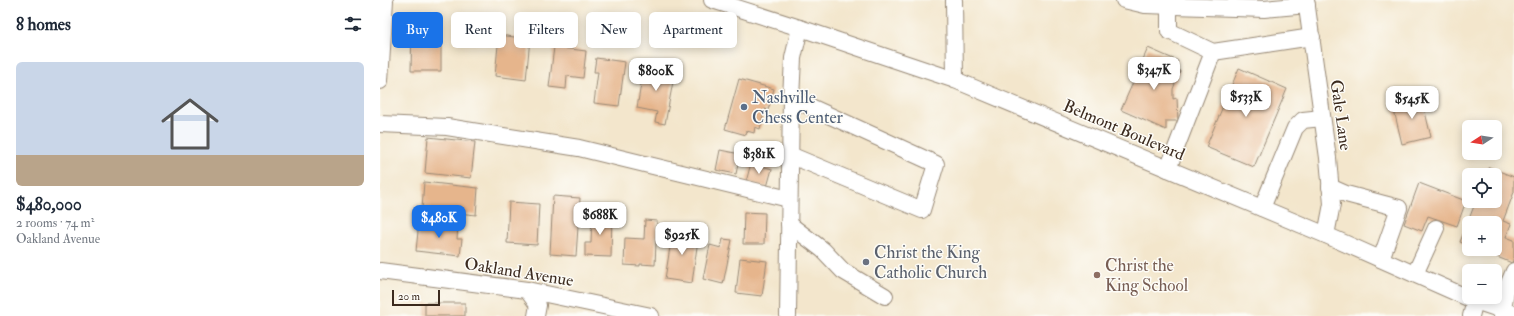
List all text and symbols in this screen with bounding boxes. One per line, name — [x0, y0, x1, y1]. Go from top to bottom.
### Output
chip: Buy — [392, 12, 443, 48]
chip: Rent — [451, 12, 506, 48]
chip: Filters — [514, 12, 578, 48]
chip: New — [586, 12, 641, 48]
chip: Apartment — [649, 12, 737, 48]
icon: filters — [342, 13, 364, 35]
text: 8 homes — [16, 14, 71, 35]
pin: $347K — [1126, 57, 1182, 91]
pin: $800K — [628, 58, 684, 92]
text: $347K — [1137, 62, 1171, 78]
text: $800K — [638, 63, 674, 79]
street label: Gale Lane — [1326, 78, 1356, 152]
pin: $533K — [1218, 84, 1274, 118]
pin: $545K — [1384, 86, 1440, 120]
place label: Nashville Chess Center — [752, 87, 844, 128]
icon: home — [154, 88, 226, 160]
text: $533K — [1230, 89, 1262, 105]
text: $545K — [1395, 91, 1429, 107]
street label: Belmont Boulevard — [1060, 95, 1189, 165]
marker: Nashville Chess Center — [739, 102, 749, 112]
north arrow — [1462, 120, 1502, 160]
map controls — [1462, 120, 1502, 304]
pin: $381K — [731, 141, 787, 175]
text: $381K — [743, 146, 775, 162]
button: locate — [1462, 168, 1502, 208]
text: $480,000 — [16, 194, 82, 215]
pin: $688K — [572, 202, 628, 236]
pin: $480K — [411, 205, 467, 239]
text: $688K — [582, 207, 618, 223]
text: $480K — [421, 210, 457, 226]
text: 2 rooms · 74 m² — [16, 215, 94, 231]
button: + — [1462, 216, 1502, 256]
pin: $925K — [654, 222, 710, 256]
text: $925K — [664, 227, 700, 243]
text: Oakland Avenue — [16, 231, 100, 247]
place label: Christ the King Catholic Church — [874, 242, 987, 283]
street label: Oakland Avenue — [463, 253, 575, 291]
place label: Christ the King School — [1105, 255, 1189, 296]
marker: Christ the King Catholic Church — [861, 257, 871, 267]
button: − — [1462, 264, 1502, 304]
marker: Christ the King School — [1092, 270, 1102, 280]
scale bar — [392, 288, 440, 307]
text: 20 m — [398, 290, 420, 303]

